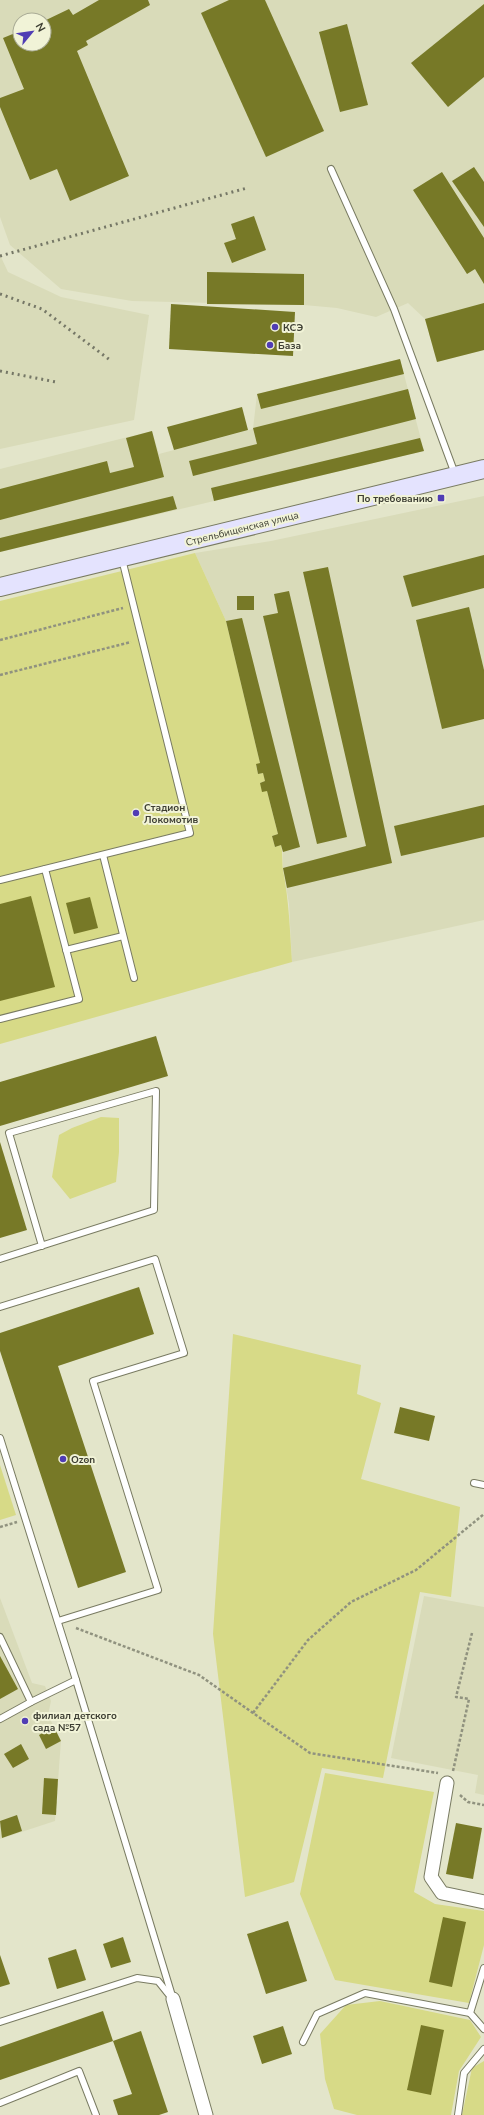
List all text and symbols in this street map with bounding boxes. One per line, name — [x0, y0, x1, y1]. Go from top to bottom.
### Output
north arrow — [12, 12, 52, 52]
text: N — [32, 20, 49, 35]
place label: КСЭ — [283, 321, 303, 335]
marker: КСЭ — [270, 322, 280, 332]
place label: База — [278, 339, 301, 353]
marker: База — [265, 340, 275, 350]
place label: По требованию — [357, 492, 433, 506]
marker: По требованию — [436, 493, 446, 503]
street label: Стрельбищенская улица — [184, 508, 300, 550]
place label: Стадион Локомотив — [144, 801, 198, 827]
marker: Стадион Локомотив — [131, 808, 141, 818]
place label: Ozon — [71, 1453, 95, 1467]
marker: Ozon — [58, 1454, 68, 1464]
place label: филиал детского сада №57 — [33, 1709, 117, 1735]
marker: филиал детского сада №57 — [20, 1716, 30, 1726]

